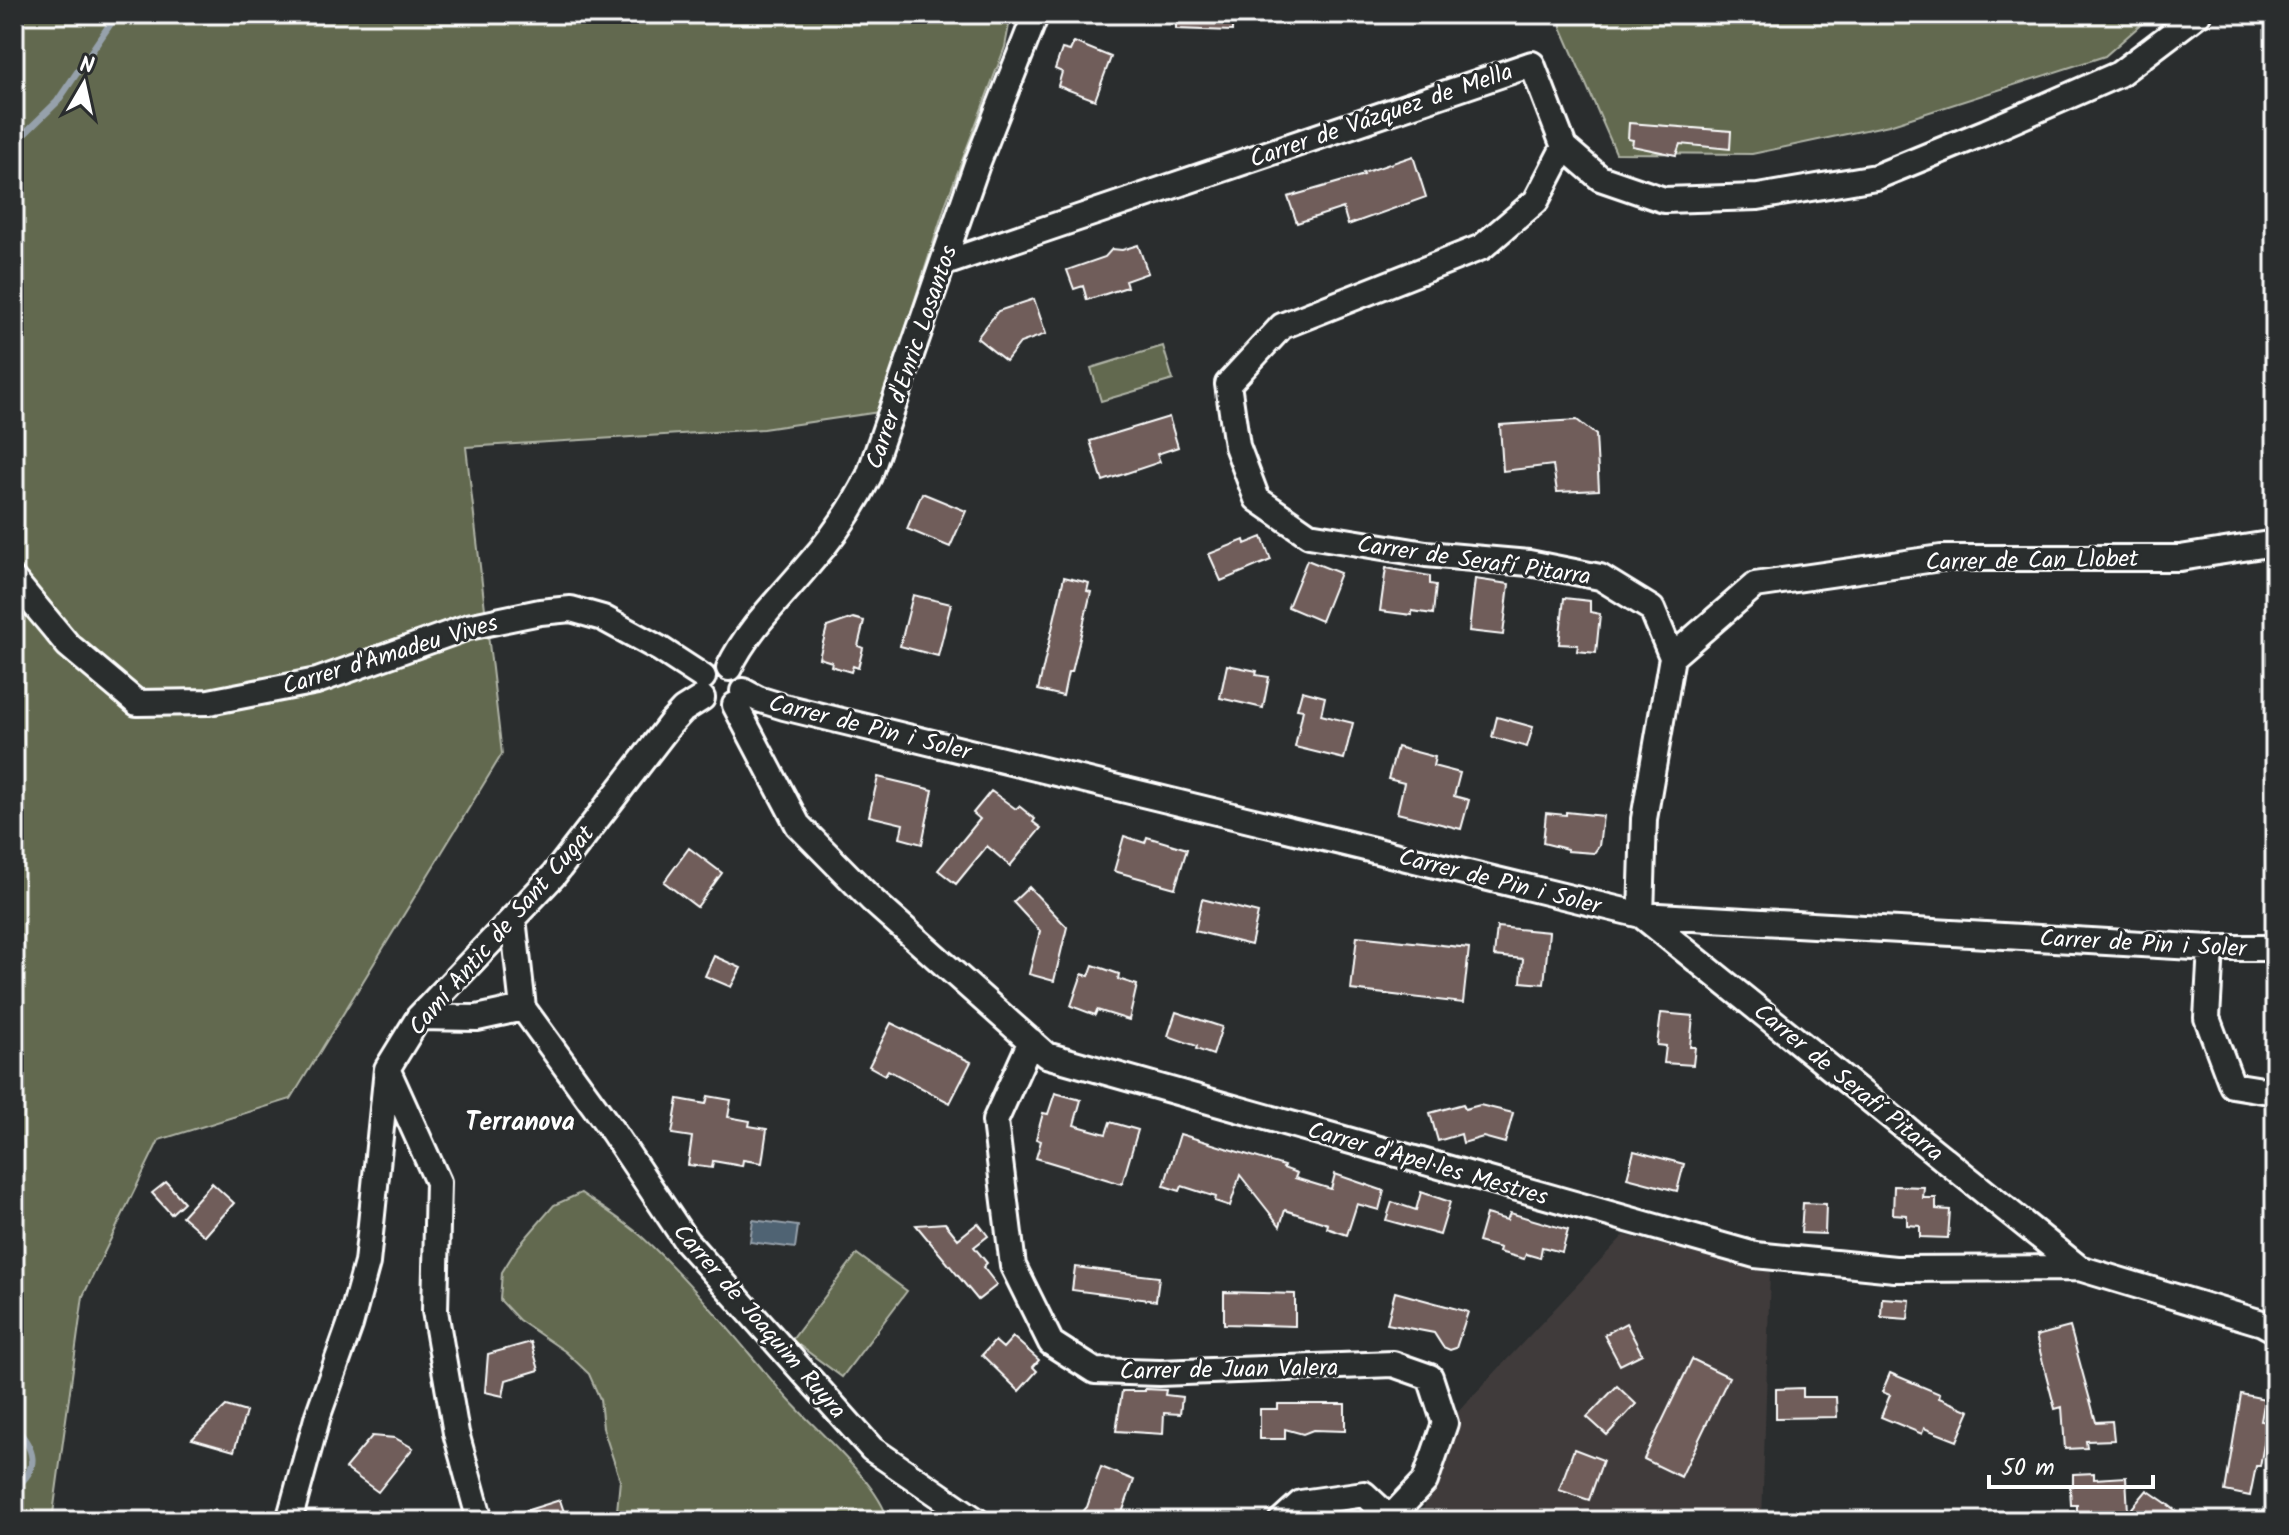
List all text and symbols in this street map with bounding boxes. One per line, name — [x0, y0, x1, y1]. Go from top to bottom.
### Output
north arrow — [44, 44, 124, 124]
text: N — [77, 48, 96, 85]
street label: Carrer de Vázquez de Mella — [1245, 53, 1518, 180]
street label: Carrer d'Enric Losantos — [856, 240, 969, 475]
street label: Carrer de Serafí Pitarra — [1354, 526, 1593, 597]
street label: Carrer de Can Llobet — [1925, 540, 2139, 583]
street label: Carrer d'Amadeu Vives — [278, 604, 503, 707]
street label: Carrer de Pin i Soler — [764, 684, 977, 773]
street label: Camí Antic de Sant Cugat — [399, 816, 605, 1045]
street label: Carrer de Pin i Soler — [1394, 838, 1607, 927]
street label: Carrer de Pin i Soler — [2039, 920, 2249, 969]
street label: Carrer de Serafí Pitarra — [1744, 994, 1952, 1173]
district label: Terranova — [465, 1102, 575, 1144]
street label: Carrer d'Apel·les Mestres — [1303, 1111, 1552, 1217]
street label: Carrer de Joaquim Ruyra — [662, 1215, 855, 1429]
street label: Carrer de Juan Valera — [1119, 1349, 1339, 1392]
scale bar — [1989, 1439, 2153, 1489]
text: 50 m — [2001, 1449, 2055, 1488]

